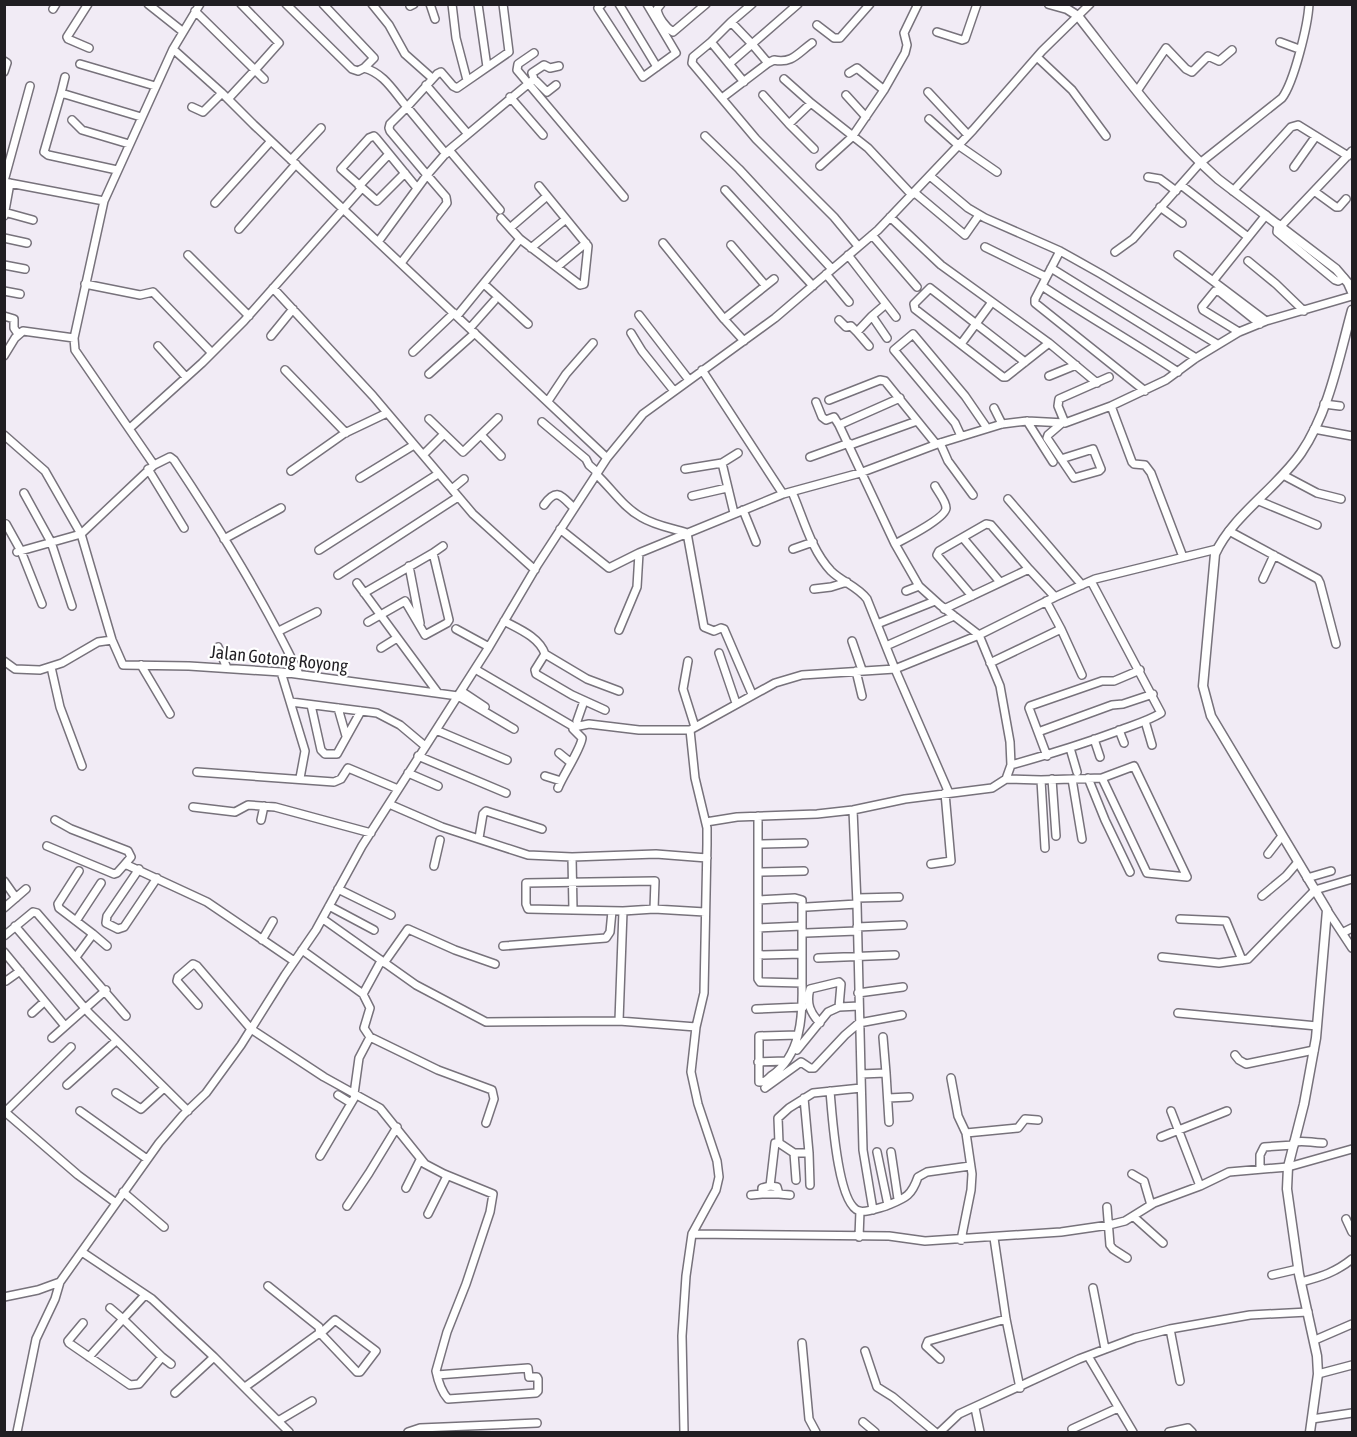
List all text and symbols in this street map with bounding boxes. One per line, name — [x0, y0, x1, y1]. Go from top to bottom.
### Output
street label: Jalan Gotong Royong — [209, 641, 349, 676]

